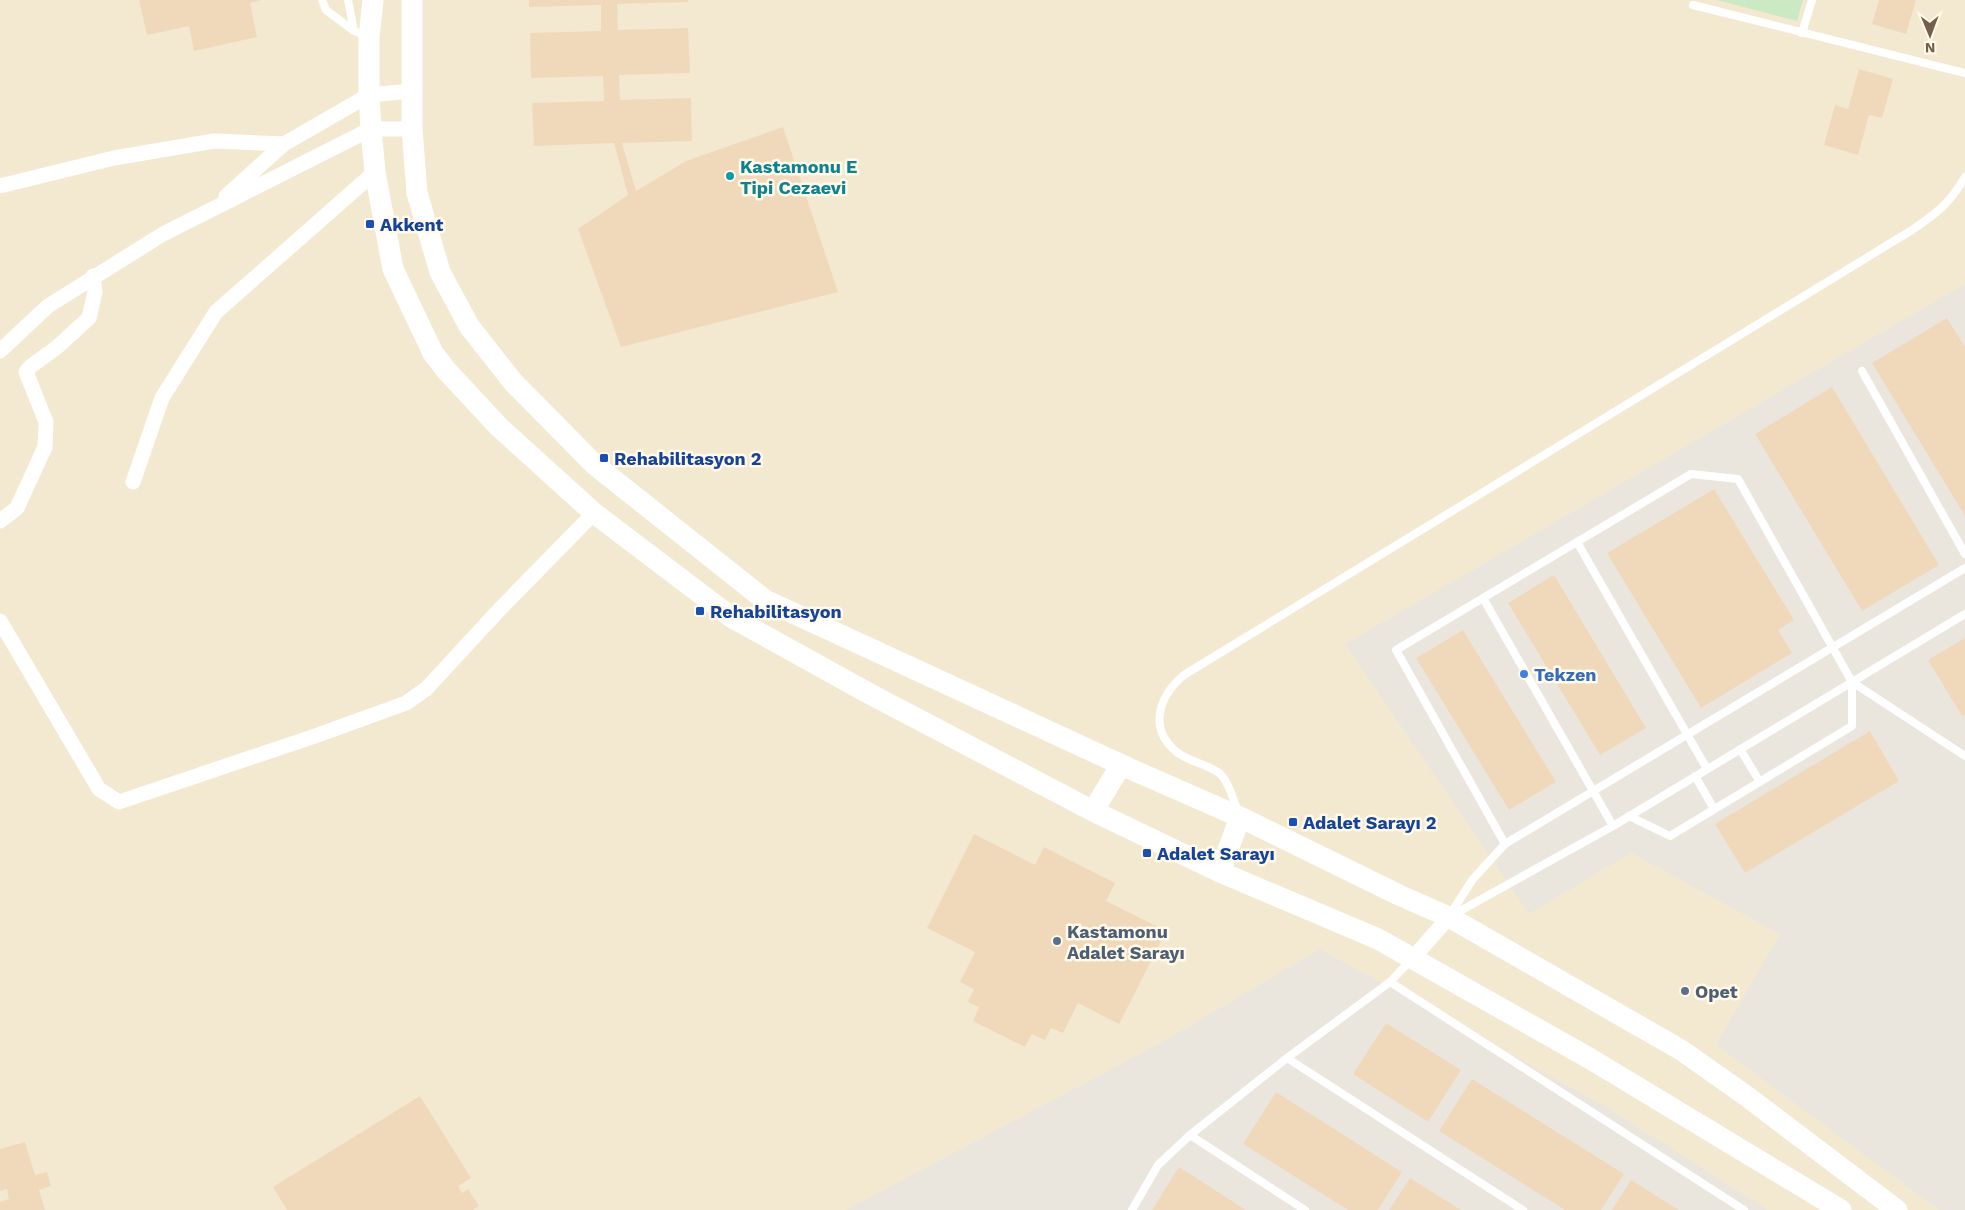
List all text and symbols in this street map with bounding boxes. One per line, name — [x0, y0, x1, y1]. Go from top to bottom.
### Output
north arrow — [1905, 10, 1955, 60]
text: N — [1925, 40, 1936, 56]
place label: Kastamonu E Tipi Cezaevi — [740, 156, 857, 198]
marker: Kastamonu E Tipi Cezaevi — [724, 170, 736, 182]
place label: Akkent — [380, 214, 444, 235]
marker: Akkent — [364, 218, 376, 230]
place label: Rehabilitasyon 2 — [614, 448, 762, 469]
marker: Rehabilitasyon 2 — [598, 452, 610, 464]
place label: Rehabilitasyon — [710, 601, 842, 622]
marker: Rehabilitasyon — [694, 605, 706, 617]
place label: Tekzen — [1534, 664, 1597, 685]
marker: Tekzen — [1518, 668, 1530, 680]
place label: Adalet Sarayı 2 — [1303, 812, 1437, 833]
marker: Adalet Sarayı 2 — [1287, 816, 1299, 828]
place label: Adalet Sarayı — [1157, 843, 1275, 864]
marker: Adalet Sarayı — [1141, 847, 1153, 859]
place label: Kastamonu Adalet Sarayı — [1067, 921, 1185, 963]
marker: Kastamonu Adalet Sarayı — [1051, 935, 1063, 947]
place label: Opet — [1695, 981, 1738, 1002]
marker: Opet — [1679, 985, 1691, 997]

